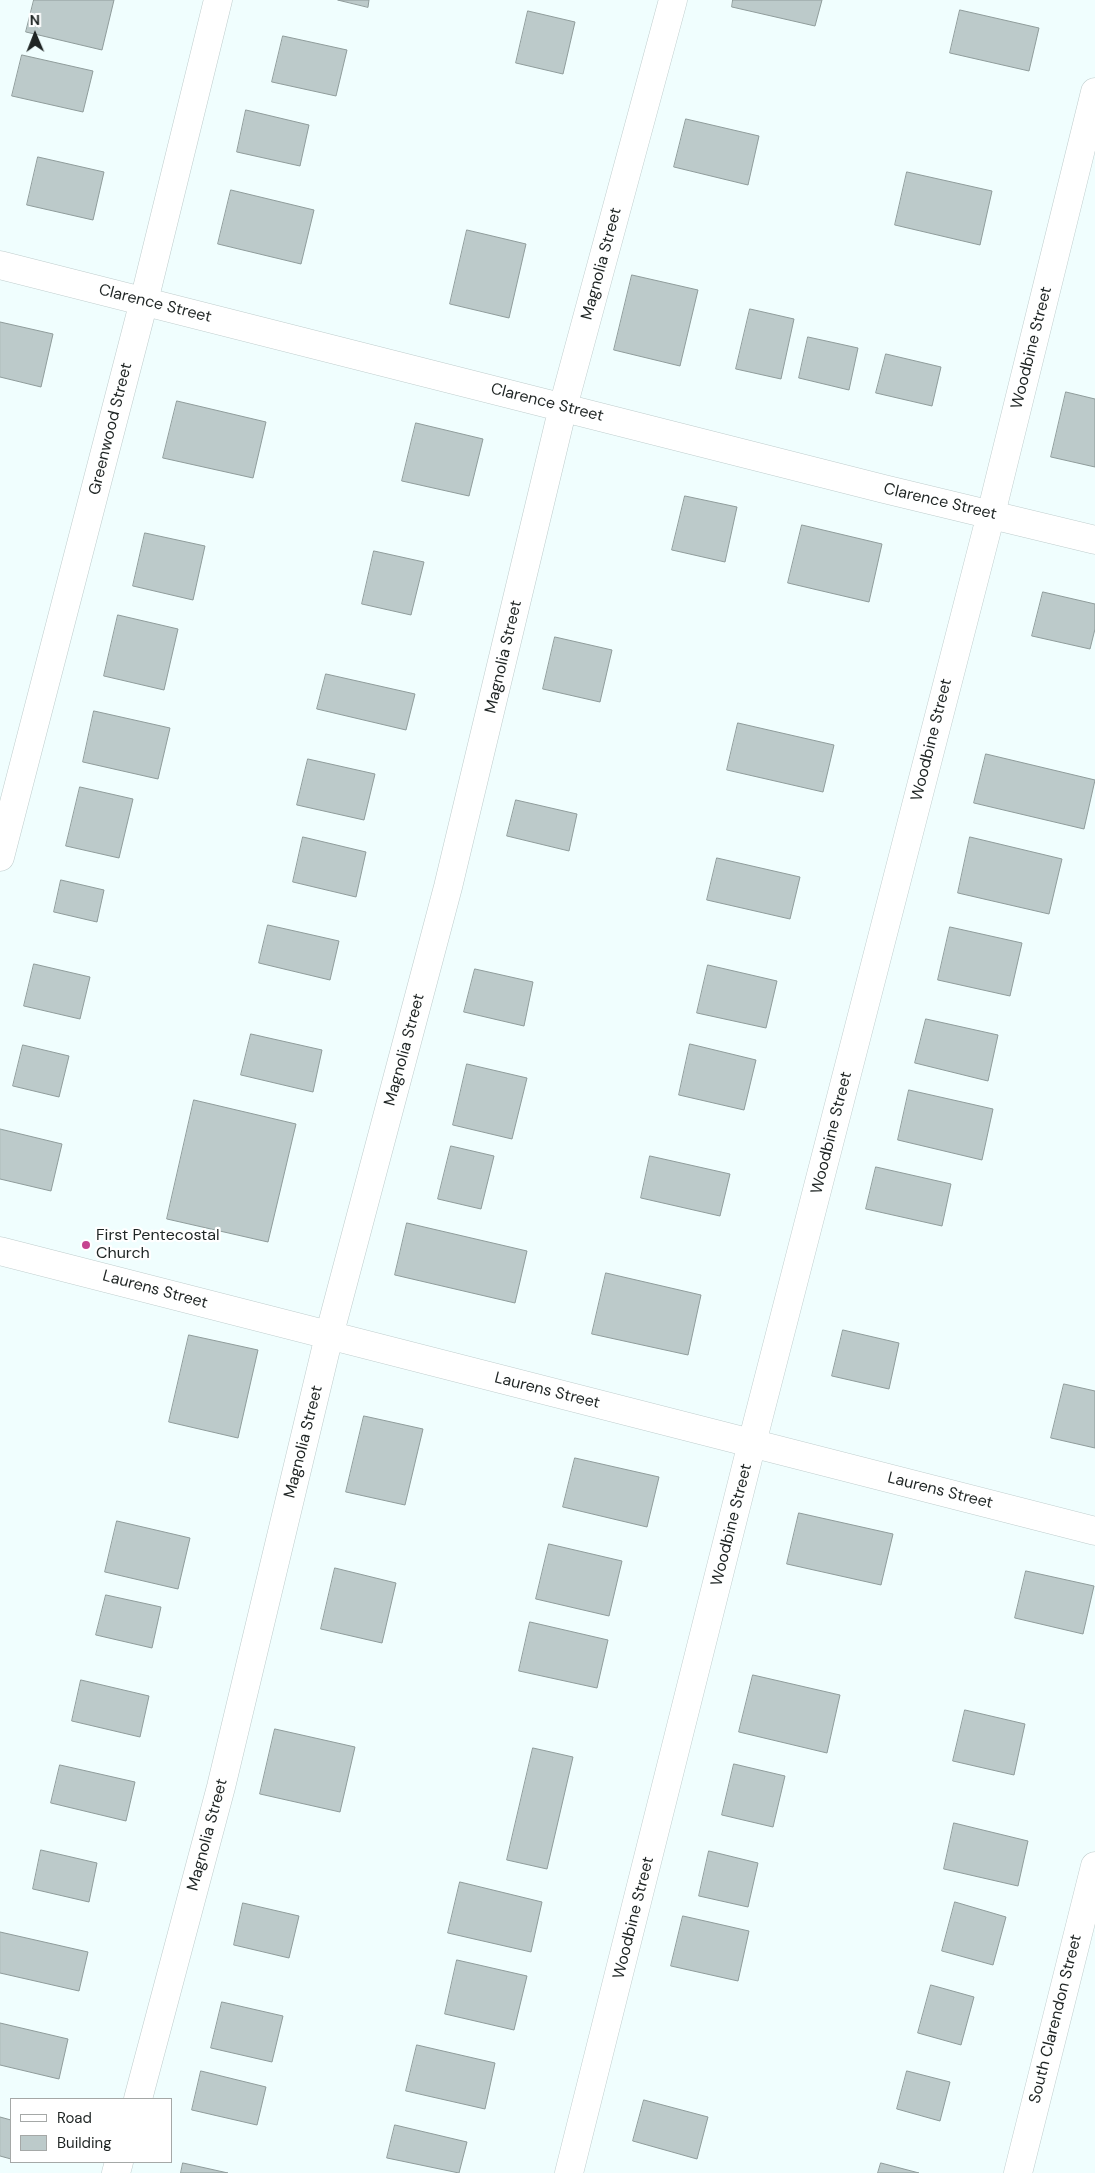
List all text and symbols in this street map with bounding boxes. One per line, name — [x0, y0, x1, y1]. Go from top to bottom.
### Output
north arrow — [10, 10, 60, 60]
text: N — [29, 11, 40, 29]
street label: Magnolia Street — [578, 206, 626, 322]
street label: Clarence Street — [97, 281, 213, 327]
street label: Woodbine Street — [1008, 285, 1056, 411]
street label: Greenwood Street — [85, 361, 137, 497]
street label: Clarence Street — [489, 380, 605, 426]
street label: Clarence Street — [882, 480, 998, 524]
street label: Magnolia Street — [482, 599, 526, 715]
street label: Woodbine Street — [908, 677, 956, 803]
street label: Magnolia Street — [381, 992, 429, 1108]
street label: Woodbine Street — [808, 1070, 856, 1196]
place label: First Pentecostal Church — [96, 1226, 220, 1264]
marker: First Pentecostal Church — [80, 1239, 92, 1251]
street label: Laurens Street — [100, 1267, 210, 1313]
street label: Laurens Street — [492, 1369, 602, 1413]
street label: Magnolia Street — [281, 1384, 327, 1500]
street label: Woodbine Street — [708, 1462, 756, 1588]
street label: Laurens Street — [885, 1469, 995, 1513]
street label: Magnolia Street — [184, 1777, 232, 1893]
street label: Woodbine Street — [610, 1855, 658, 1981]
street label: South Clarendon Street — [1026, 1932, 1086, 2106]
legend — [10, 2098, 172, 2163]
text: Road — [57, 2108, 92, 2128]
text: Building — [57, 2133, 112, 2153]

